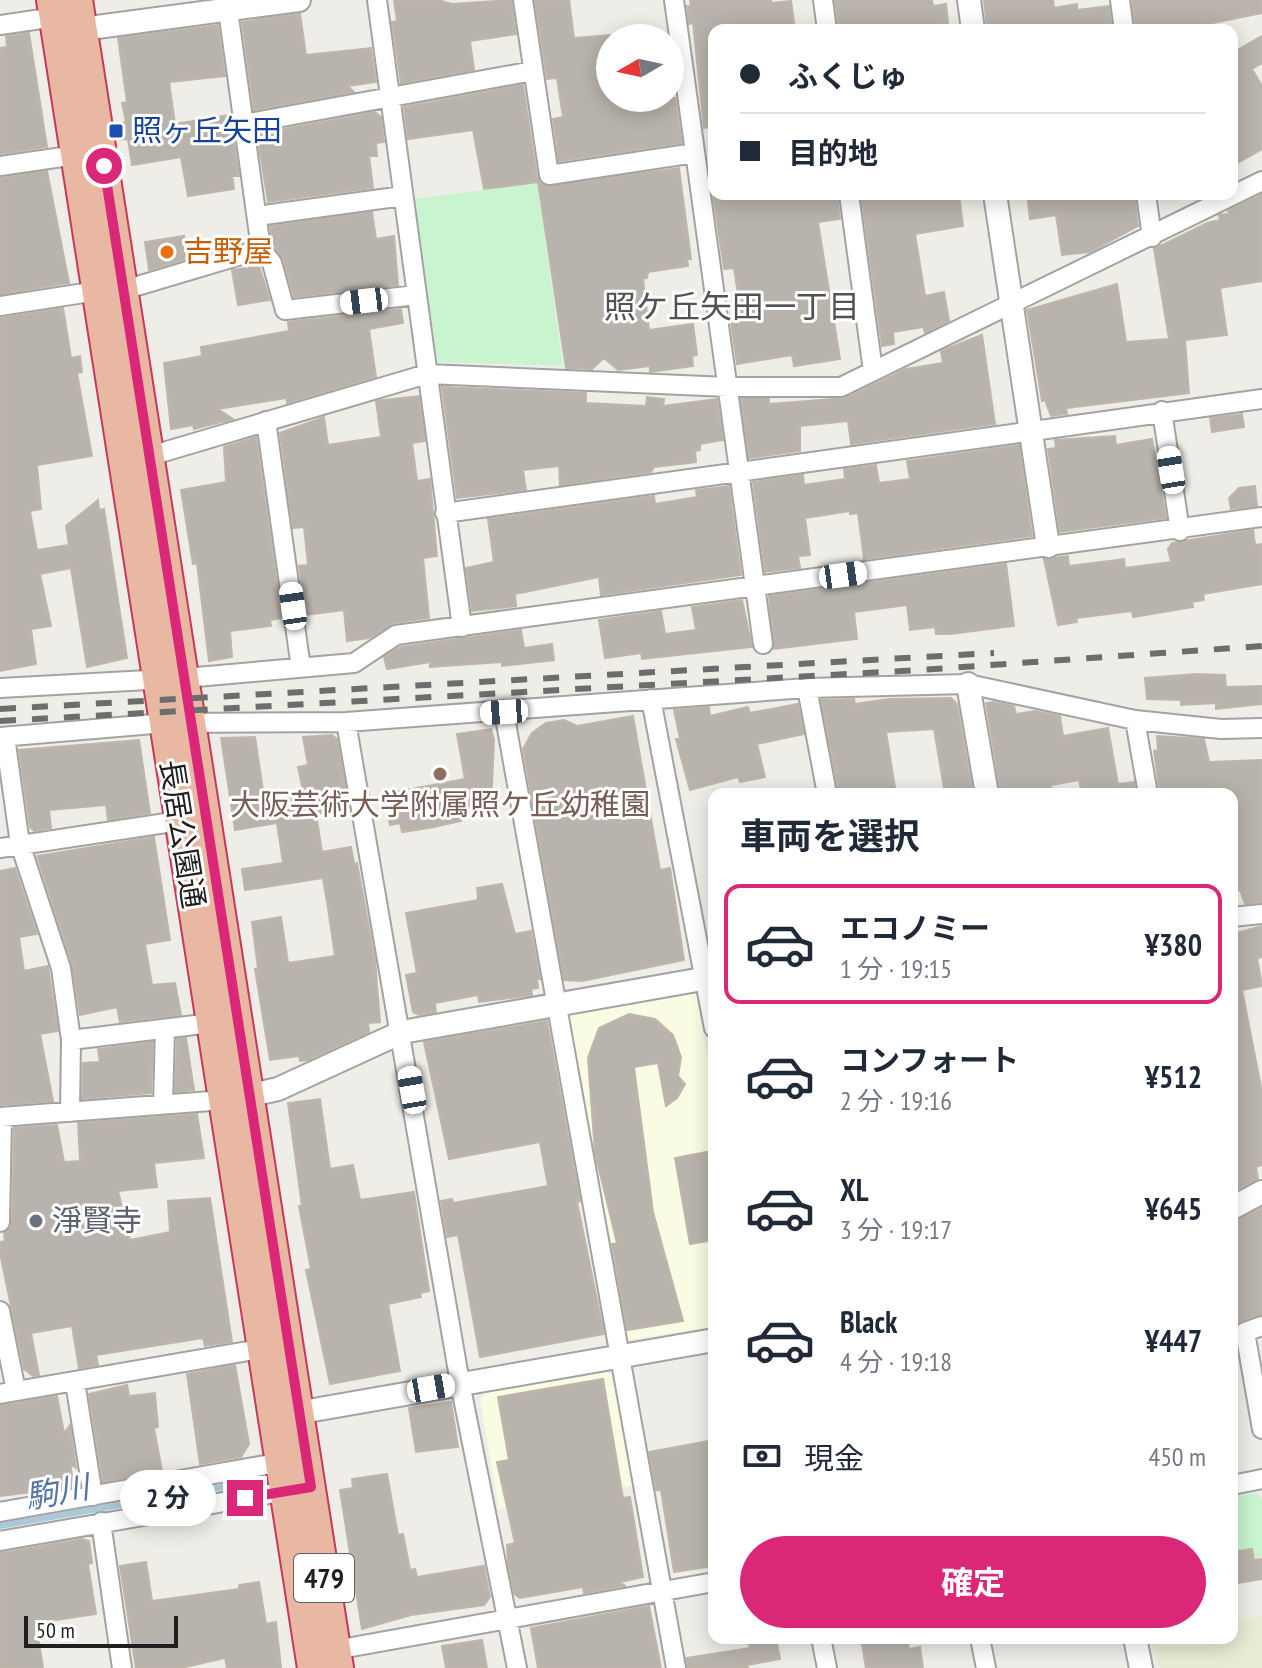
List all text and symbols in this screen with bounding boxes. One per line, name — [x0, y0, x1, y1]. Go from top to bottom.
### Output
north arrow — [596, 24, 684, 112]
map controls — [596, 24, 684, 112]
text: ふくじゅ — [788, 56, 908, 95]
place label: 照ヶ丘矢田 — [132, 110, 282, 149]
marker: 照ヶ丘矢田 — [107, 122, 125, 140]
text: 目的地 — [788, 133, 878, 172]
route start — [86, 148, 122, 184]
place label: 吉野屋 — [183, 231, 273, 270]
marker: 吉野屋 — [158, 243, 176, 261]
district label: 照ケ丘矢田一丁目 — [604, 285, 860, 327]
car — [339, 286, 389, 316]
car — [1155, 444, 1187, 496]
car — [818, 560, 868, 590]
car — [278, 581, 308, 631]
car — [479, 698, 529, 726]
street label: 長居公園通 — [152, 757, 214, 911]
marker: 大阪芸術大学附属照ケ丘幼稚園 — [431, 765, 449, 783]
place label: 大阪芸術大学附属照ケ丘幼稚園 — [230, 784, 650, 823]
text: 車両を選択 — [740, 812, 920, 859]
icon: car — [744, 908, 816, 980]
text: エコノミー — [840, 908, 990, 947]
text: ¥380 — [1145, 925, 1202, 964]
text: 1 分 · 19:15 — [840, 952, 952, 985]
icon: car — [744, 1040, 816, 1112]
text: コンフォート — [840, 1040, 1019, 1079]
text: ¥512 — [1145, 1057, 1202, 1096]
car — [396, 1064, 428, 1116]
text: 2 分 · 19:16 — [840, 1084, 952, 1117]
text: XL — [840, 1170, 869, 1209]
icon: car — [744, 1172, 816, 1244]
text: ¥645 — [1145, 1189, 1202, 1228]
place label: 淨賢寺 — [52, 1200, 142, 1239]
marker: 淨賢寺 — [27, 1212, 45, 1230]
text: 3 分 · 19:17 — [840, 1213, 952, 1246]
text: Black — [840, 1302, 897, 1341]
icon: car — [744, 1304, 816, 1376]
text: ¥447 — [1145, 1321, 1202, 1360]
text: 4 分 · 19:18 — [840, 1345, 952, 1378]
car — [405, 1372, 457, 1404]
icon: cash — [740, 1434, 784, 1478]
text: 現金 — [804, 1438, 864, 1477]
text: 450 m — [1148, 1440, 1206, 1473]
water label: 駒川 — [22, 1464, 95, 1517]
callout: 2 分 — [121, 1470, 217, 1526]
route end — [227, 1480, 263, 1516]
text: 2 分 — [146, 1481, 190, 1514]
button: 確定 — [740, 1536, 1206, 1628]
road number: 479 — [294, 1554, 354, 1602]
scale bar — [24, 1612, 178, 1648]
text: 50 m — [36, 1616, 75, 1644]

